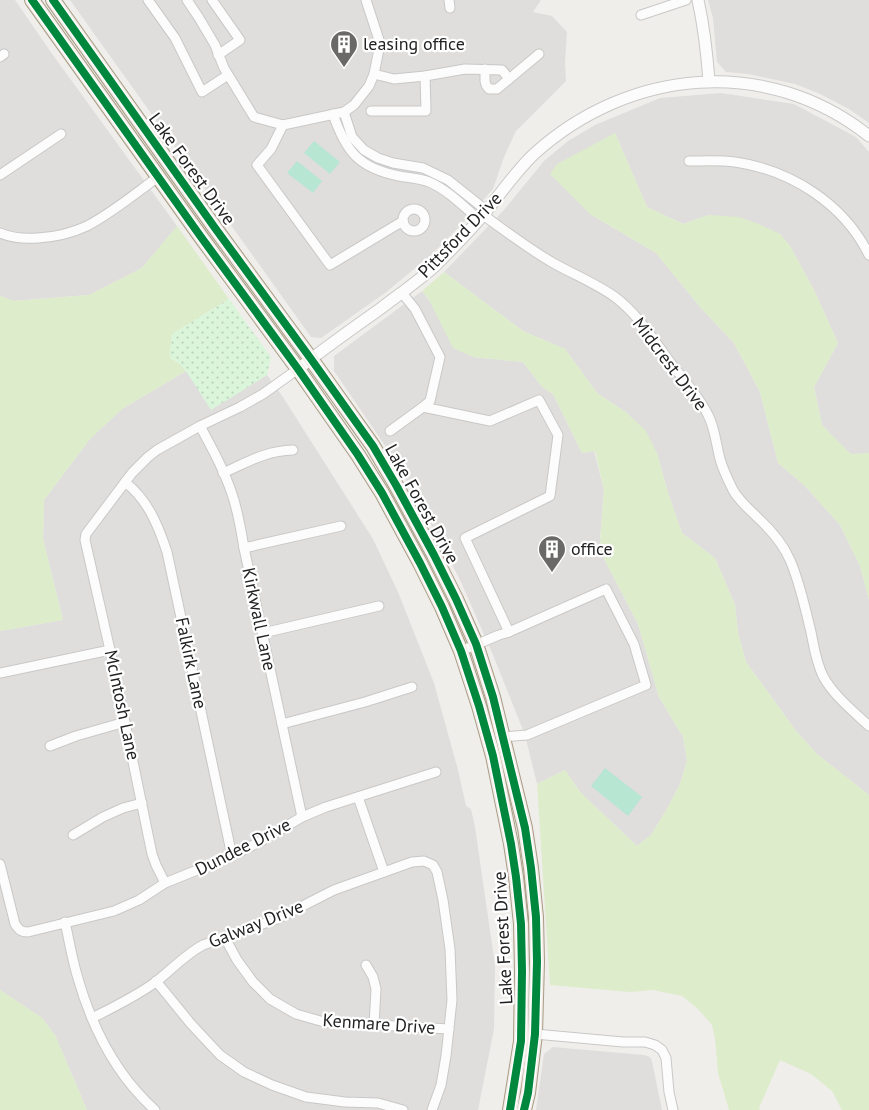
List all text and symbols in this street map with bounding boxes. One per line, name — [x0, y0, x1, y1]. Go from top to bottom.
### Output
building icon: leasing office — [329, 29, 359, 68]
place label: leasing office — [363, 32, 465, 55]
street label: Lake Forest Drive — [144, 108, 241, 229]
street label: Pittsford Drive — [413, 187, 506, 282]
street label: Midcrest Drive — [628, 312, 713, 415]
street label: Lake Forest Drive — [380, 440, 465, 568]
building icon: office — [537, 534, 567, 573]
place label: office — [571, 537, 613, 560]
street label: Kirkwall Lane — [237, 565, 282, 673]
street label: Falkirk Lane — [171, 615, 212, 711]
street label: McIntosh Lane — [100, 648, 145, 762]
street label: Dundee Drive — [191, 813, 294, 880]
street label: Lake Forest Drive — [488, 871, 517, 1005]
street label: Galway Drive — [205, 894, 307, 953]
street label: Kenmare Drive — [322, 1008, 436, 1039]

